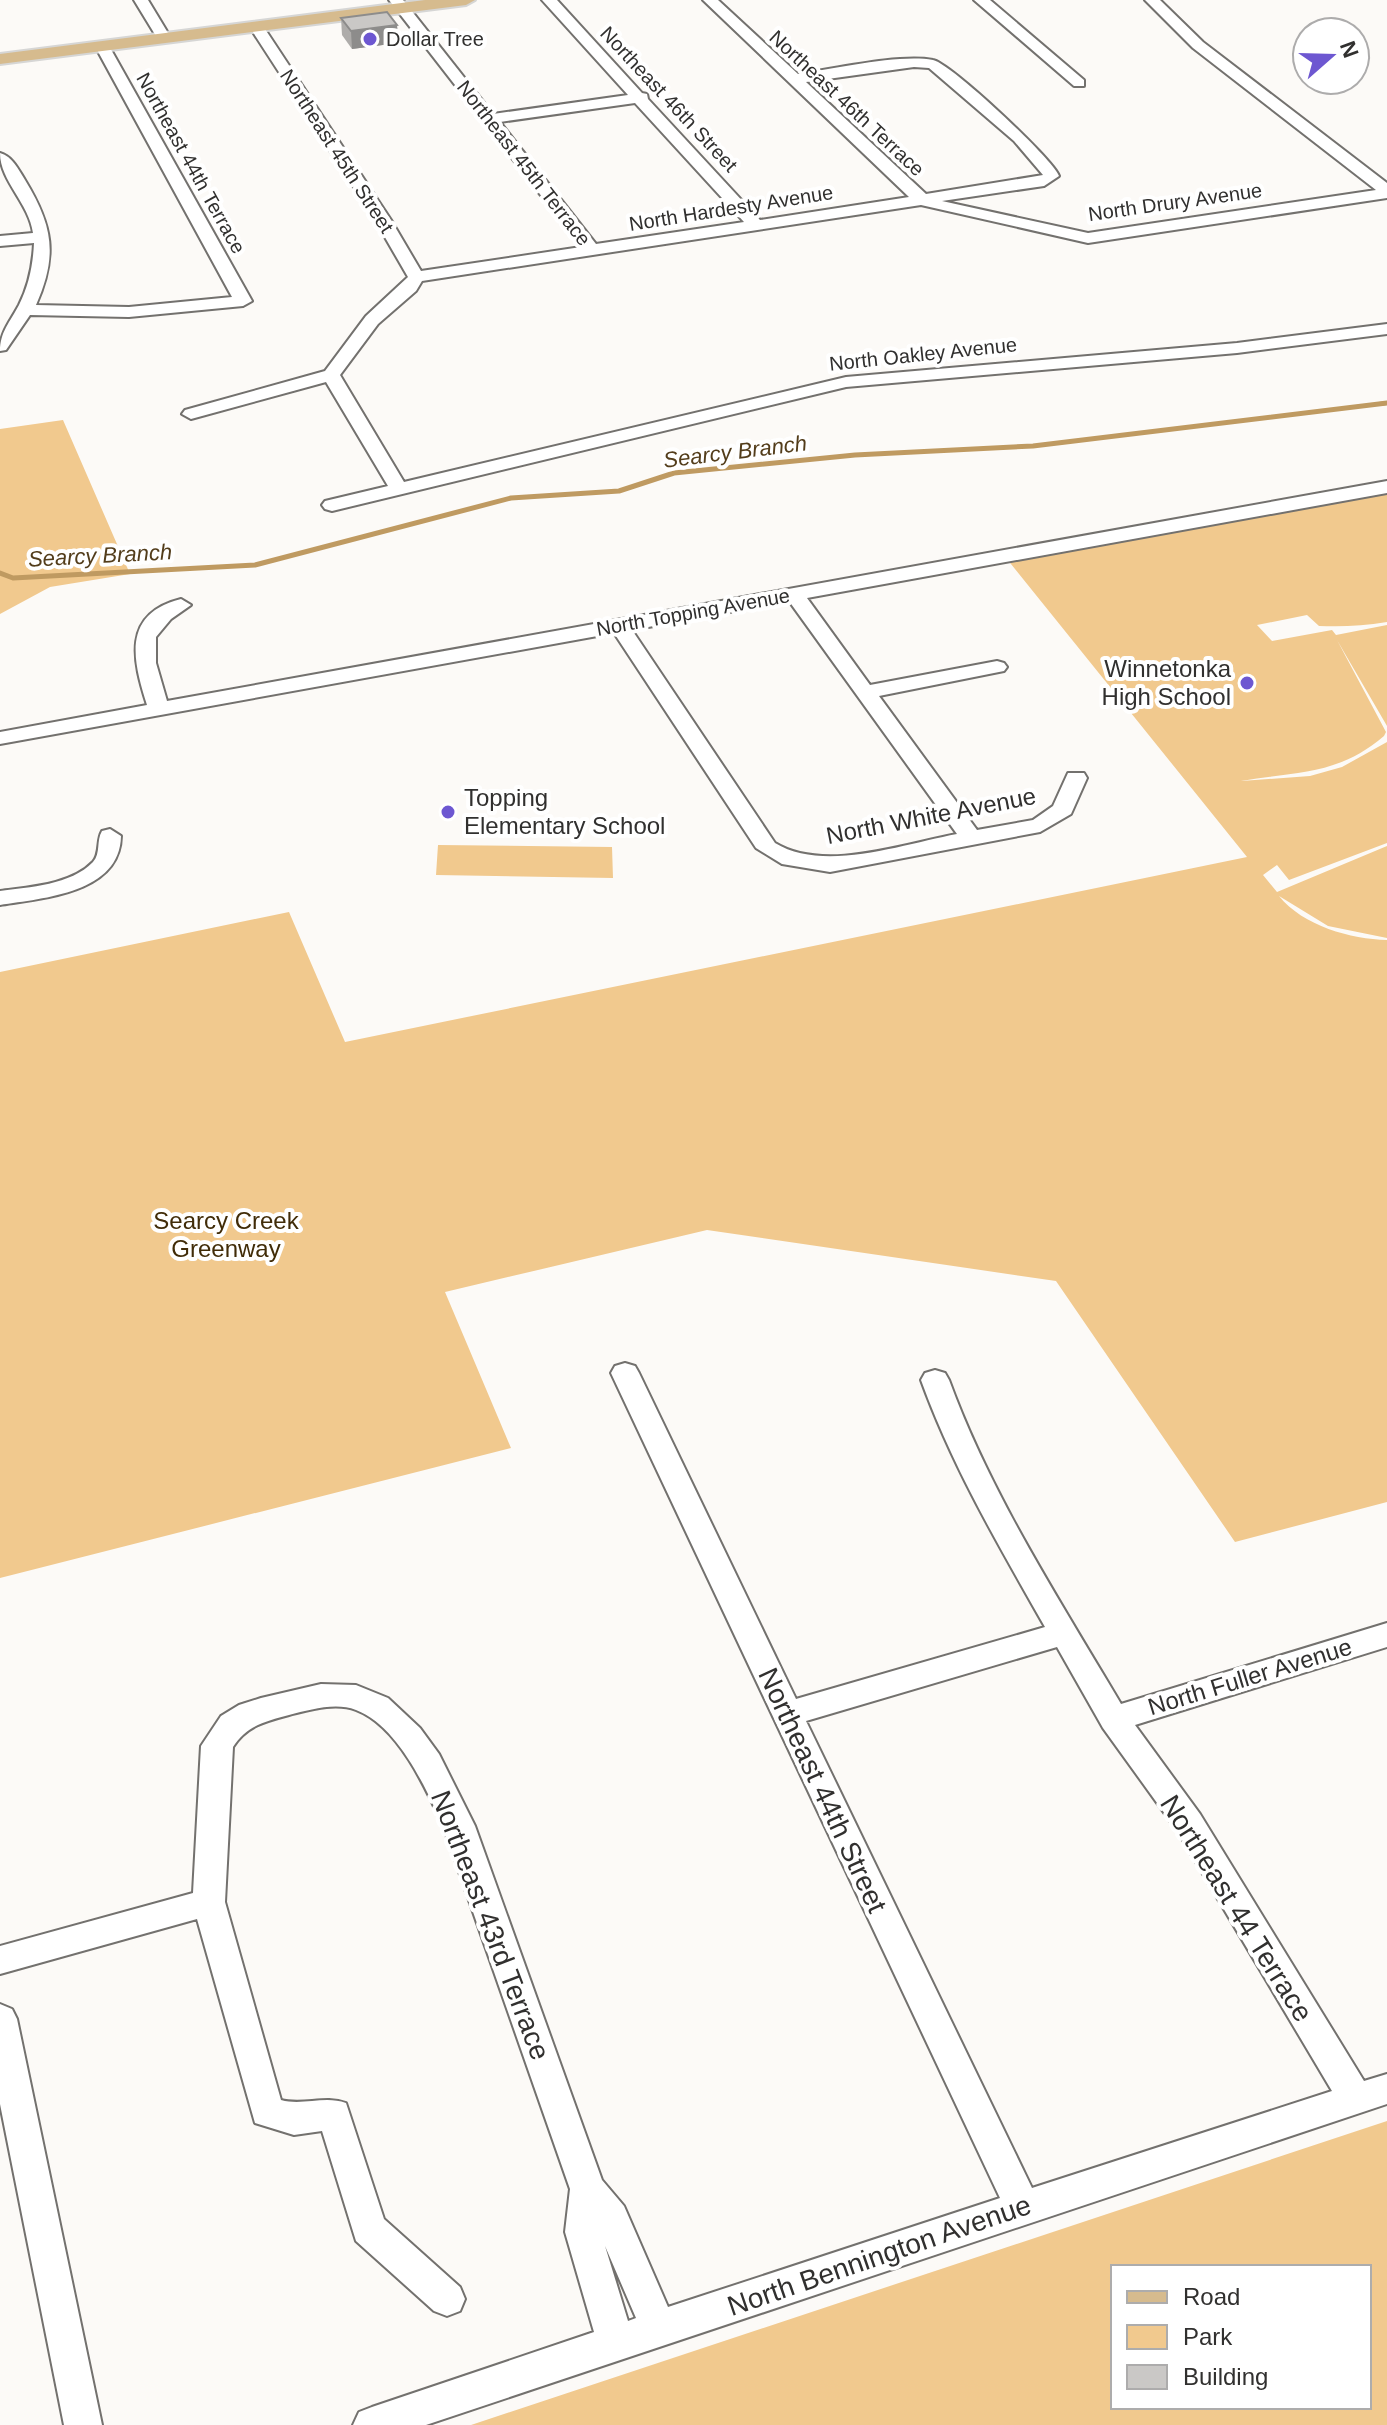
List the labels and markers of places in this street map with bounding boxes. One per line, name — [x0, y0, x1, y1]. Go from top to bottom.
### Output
place label: Dollar Tree — [386, 28, 484, 50]
marker: Dollar Tree — [361, 30, 379, 48]
place label: Winnetonka High School — [1102, 655, 1232, 710]
marker: Winnetonka High School — [1238, 674, 1256, 692]
place label: Topping Elementary School — [464, 784, 665, 839]
marker: Topping Elementary School — [439, 803, 457, 821]

